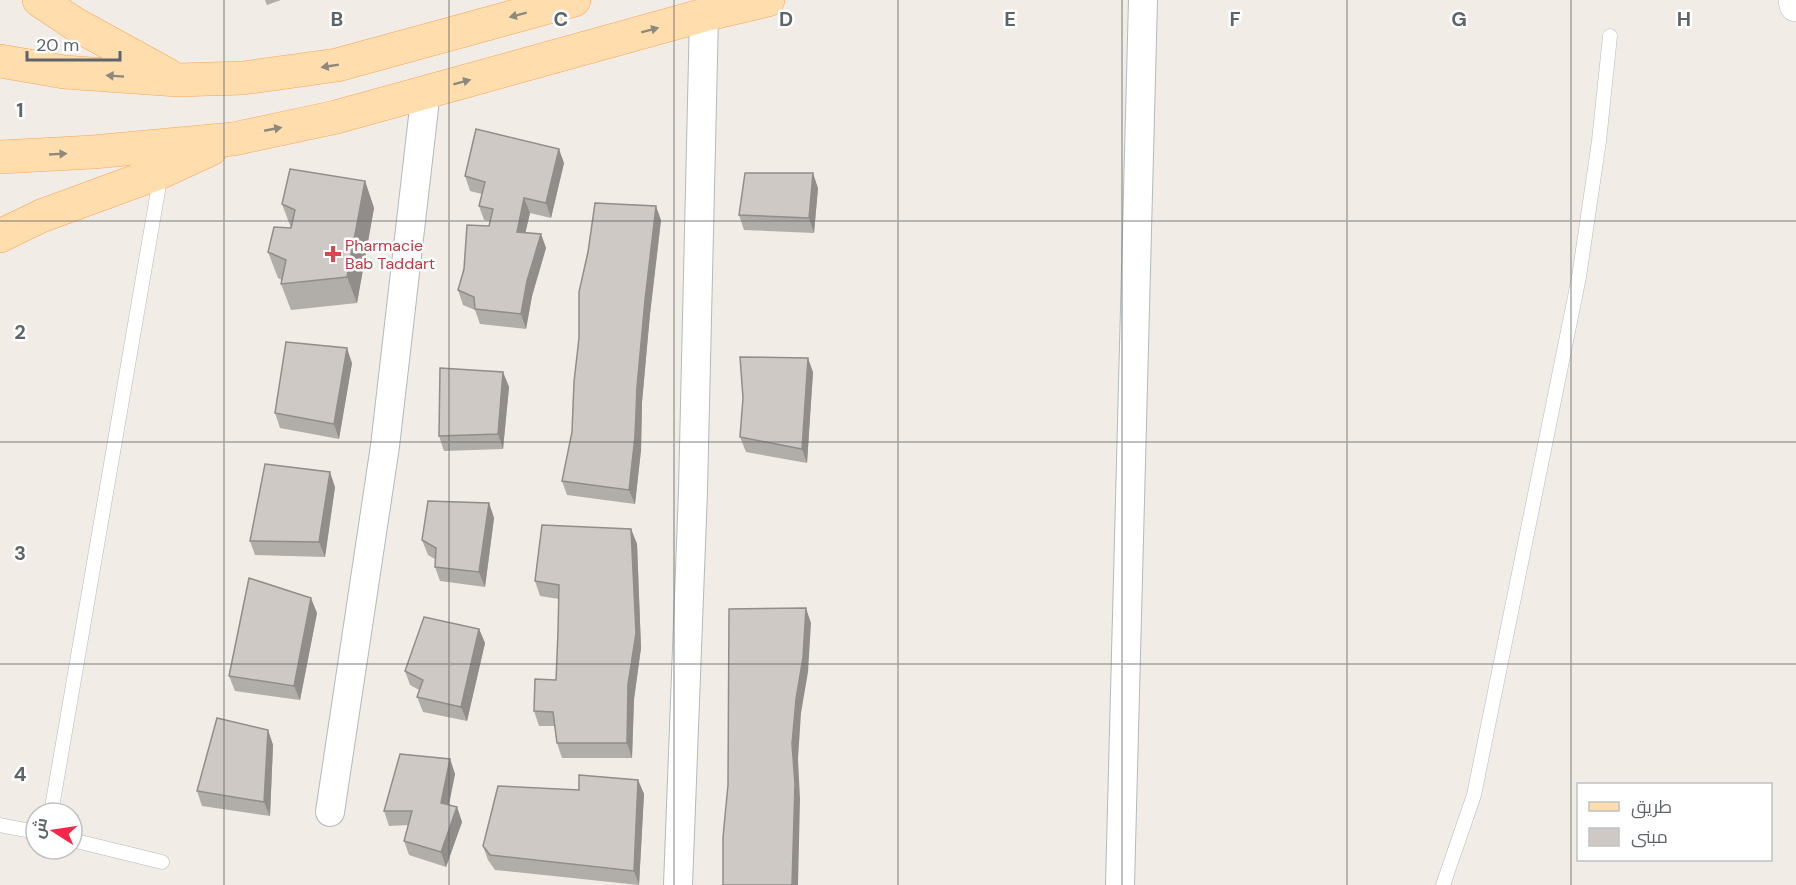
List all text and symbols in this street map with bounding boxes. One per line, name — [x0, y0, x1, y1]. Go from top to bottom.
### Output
text: B — [331, 6, 343, 32]
text: C — [554, 6, 568, 32]
text: D — [779, 6, 793, 32]
text: E — [1004, 6, 1016, 32]
text: F — [1229, 6, 1241, 32]
text: G — [1451, 6, 1467, 32]
text: H — [1677, 6, 1691, 32]
one-way arrow — [509, 11, 527, 21]
scale bar — [27, 24, 120, 62]
one-way arrow — [641, 25, 659, 34]
text: 20 m — [36, 33, 79, 57]
one-way arrow — [320, 61, 339, 70]
one-way arrow — [105, 71, 124, 80]
one-way arrow — [452, 76, 471, 86]
text: 1 — [16, 97, 24, 123]
one-way arrow — [263, 124, 282, 133]
one-way arrow — [49, 149, 68, 158]
place label: Pharmacie Bab Taddart — [345, 235, 435, 274]
marker: Pharmacie Bab Taddart — [326, 247, 340, 261]
text: 2 — [14, 319, 26, 345]
text: 3 — [14, 540, 26, 566]
text: 4 — [14, 761, 27, 787]
legend — [1577, 783, 1772, 861]
text: طريق — [1631, 795, 1672, 819]
north arrow — [24, 801, 84, 861]
text: ش — [27, 816, 52, 840]
text: مبنى — [1631, 825, 1668, 849]

